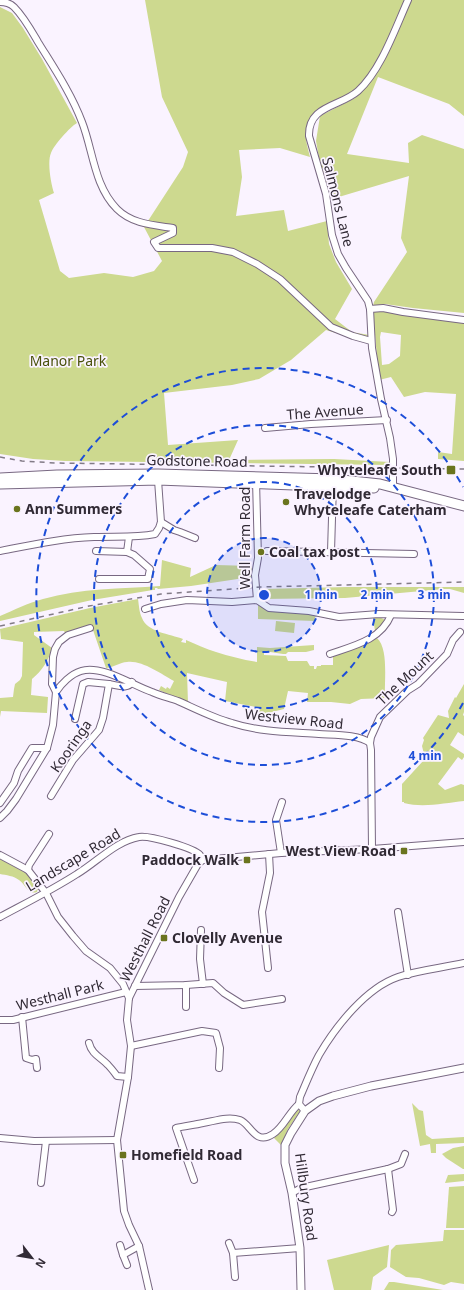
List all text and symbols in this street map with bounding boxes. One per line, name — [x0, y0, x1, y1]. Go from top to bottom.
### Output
street label: Salmons Lane — [318, 155, 359, 249]
park label: Manor Park — [30, 351, 107, 370]
street label: The Avenue — [286, 399, 364, 424]
street label: Godstone Road — [146, 450, 248, 471]
place label: Whyteleafe South — [318, 460, 442, 479]
marker: Whyteleafe South — [445, 464, 457, 476]
place label: Travelodge Whyteleafe Caterham — [294, 484, 447, 519]
street label: Well Farm Road — [235, 487, 254, 589]
marker: Travelodge Whyteleafe Caterham — [281, 497, 291, 507]
place label: Ann Summers — [25, 499, 122, 518]
marker: Ann Summers — [12, 504, 22, 514]
place label: Coal tax post — [269, 542, 360, 561]
marker: Coal tax post — [256, 547, 266, 557]
text: 1 min — [304, 586, 338, 603]
text: 2 min — [360, 586, 394, 603]
text: 3 min — [417, 586, 451, 603]
centre of rings — [257, 588, 271, 602]
street label: The Mount — [372, 646, 437, 709]
street label: Westview Road — [244, 704, 344, 733]
street label: Kooringa — [46, 716, 96, 776]
text: 4 min — [408, 747, 442, 764]
street label: Landscape Road — [22, 824, 124, 895]
place label: West View Road — [285, 841, 396, 860]
marker: West View Road — [399, 846, 409, 856]
place label: Paddock Walk — [141, 850, 239, 869]
marker: Paddock Walk — [242, 855, 252, 865]
street label: Westhall Road — [115, 893, 174, 985]
place label: Clovelly Avenue — [172, 928, 283, 947]
marker: Clovelly Avenue — [159, 933, 169, 943]
street label: Westhall Park — [14, 974, 106, 1015]
place label: Homefield Road — [131, 1145, 242, 1164]
marker: Homefield Road — [118, 1150, 128, 1160]
street label: Hillbury Road — [291, 1152, 322, 1242]
north arrow — [12, 1238, 52, 1278]
text: N — [32, 1256, 50, 1271]

